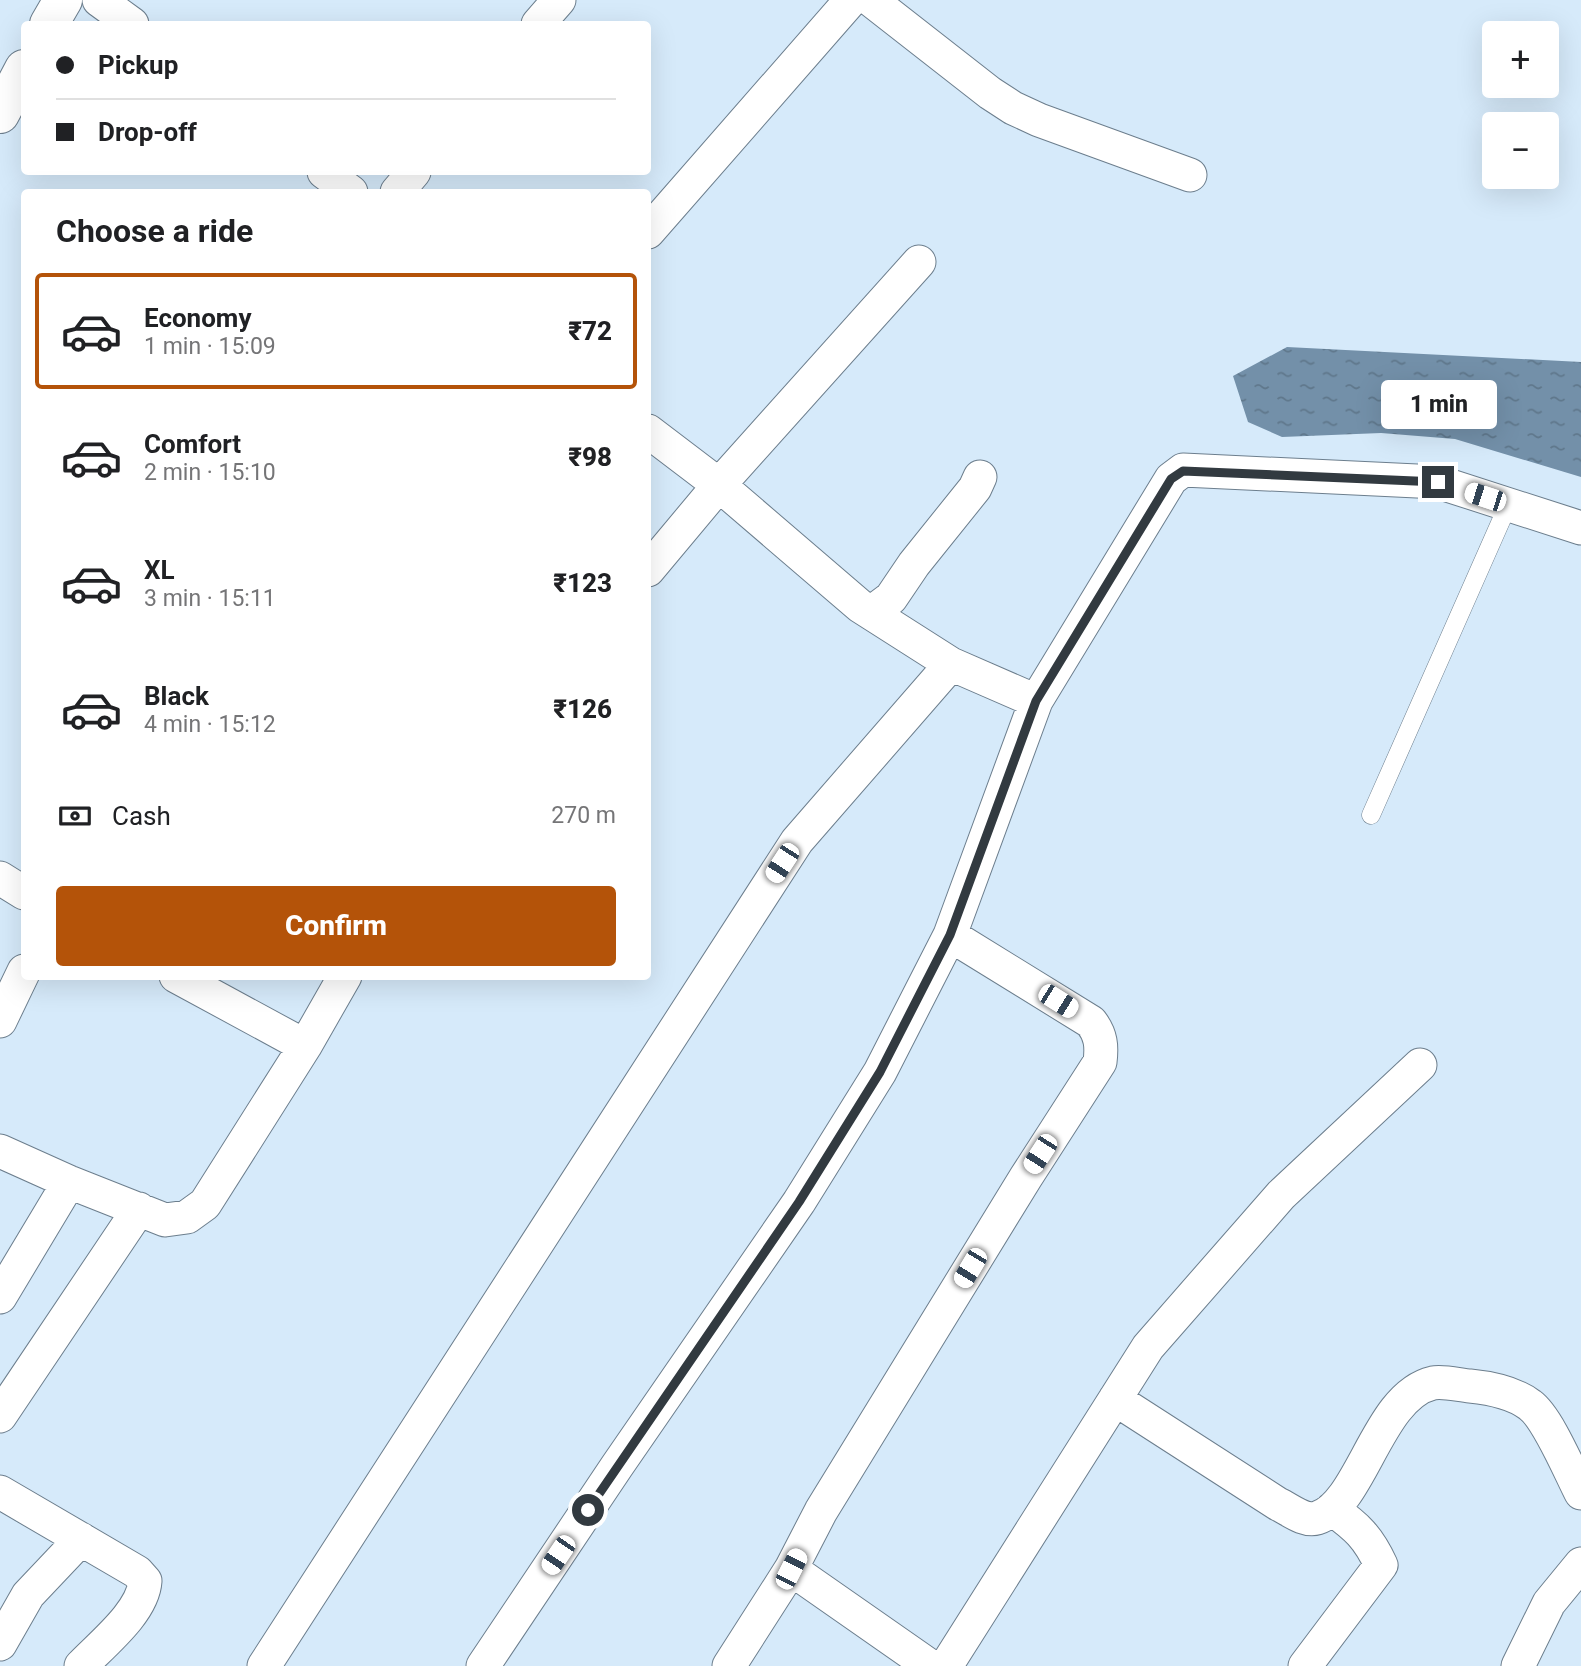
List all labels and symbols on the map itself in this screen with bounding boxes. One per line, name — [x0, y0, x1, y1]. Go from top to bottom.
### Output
callout: 1 min — [1380, 380, 1496, 430]
route end — [1422, 466, 1454, 498]
car — [1462, 481, 1509, 513]
car — [762, 840, 803, 886]
car — [1035, 981, 1082, 1021]
car — [1020, 1131, 1061, 1177]
car — [951, 1245, 990, 1291]
route start — [572, 1494, 604, 1526]
car — [538, 1532, 579, 1578]
car — [773, 1546, 810, 1592]

